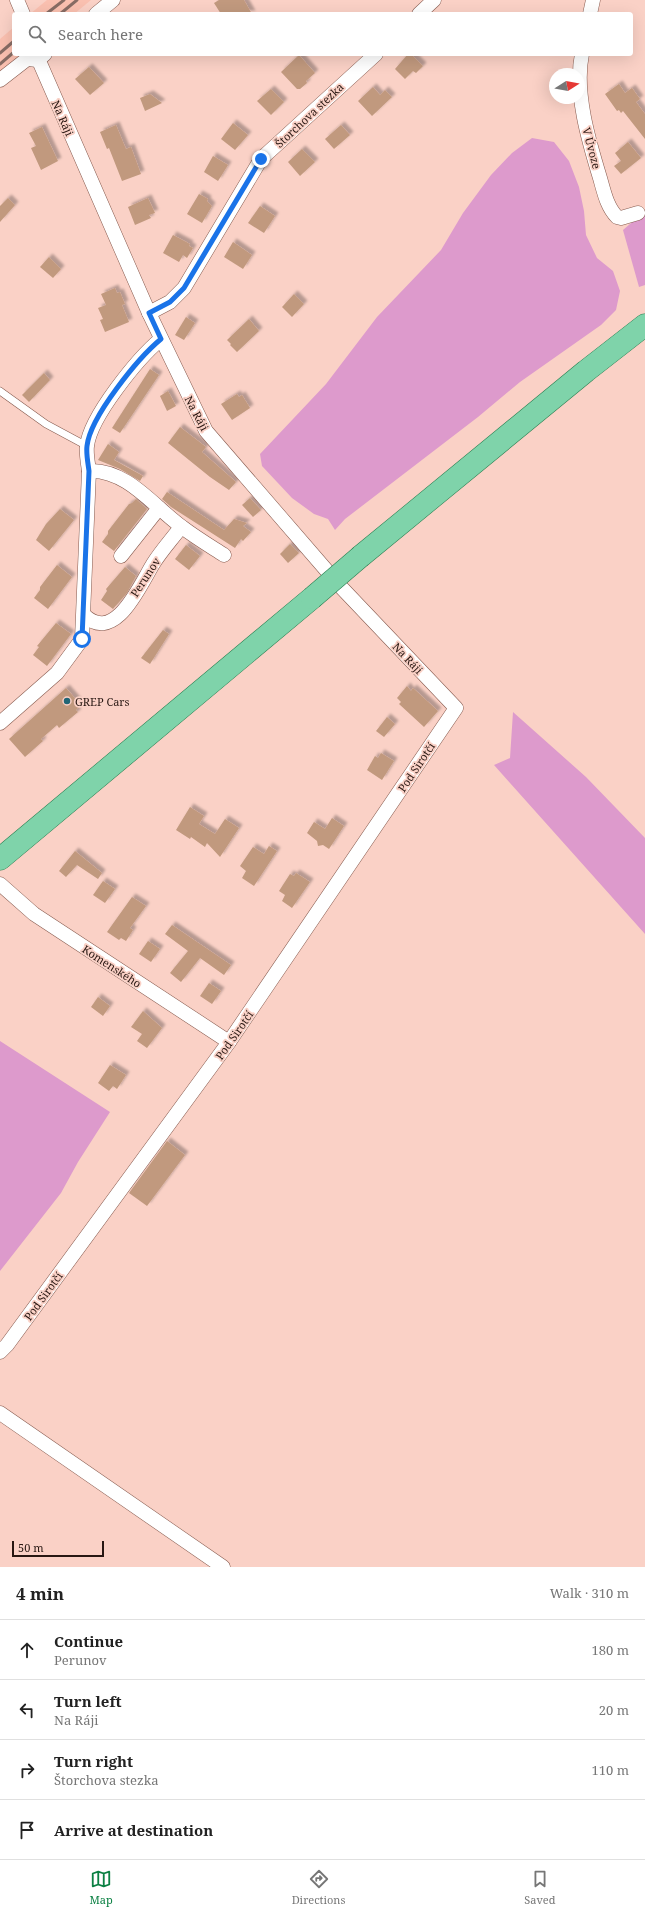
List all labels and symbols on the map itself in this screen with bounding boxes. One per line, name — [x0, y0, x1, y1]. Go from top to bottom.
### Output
north arrow — [549, 68, 585, 104]
street label: Štorchova stezka — [272, 79, 346, 151]
street label: Na Ráji — [48, 98, 78, 139]
street label: V Úvoze — [579, 126, 605, 171]
route end — [252, 150, 270, 168]
street label: Na Ráji — [182, 393, 213, 434]
street label: Perunov — [127, 554, 164, 600]
route start — [73, 630, 91, 648]
street label: Na Ráji — [390, 639, 427, 677]
place label: GREP Cars — [75, 694, 130, 709]
marker: GREP Cars — [62, 696, 72, 706]
street label: Pod Sirotčí — [394, 739, 438, 795]
street label: Komenského — [80, 941, 144, 991]
street label: Pod Sirotčí — [212, 1007, 257, 1062]
street label: Pod Sirotčí — [20, 1268, 66, 1323]
scale bar — [12, 1539, 104, 1558]

